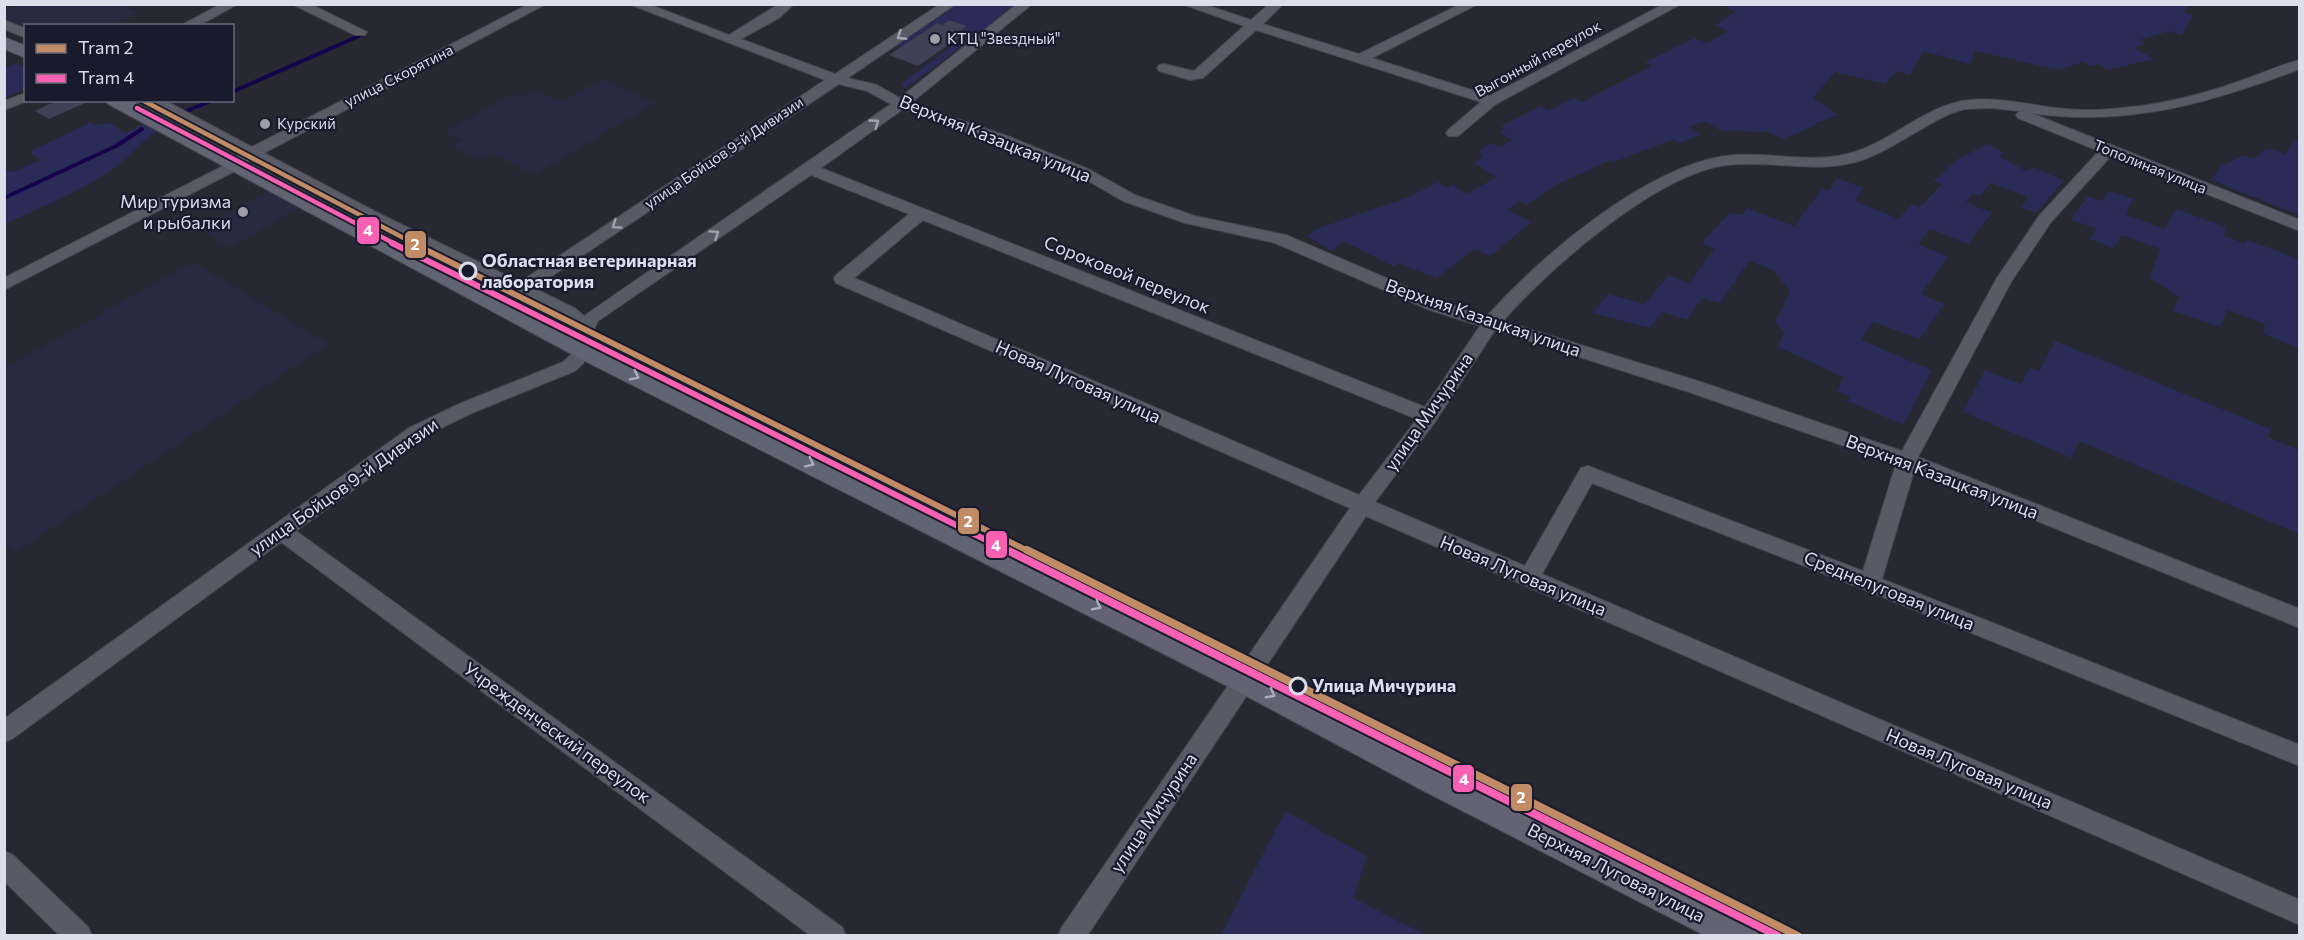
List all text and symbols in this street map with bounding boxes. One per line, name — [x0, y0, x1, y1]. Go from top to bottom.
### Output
street label: Выгонный переулок — [1471, 16, 1604, 100]
legend — [24, 24, 234, 102]
one-way arrow — [897, 29, 907, 41]
place label: КТЦ "Звездный" — [947, 29, 1061, 47]
marker: КТЦ "Звездный" — [928, 32, 942, 46]
text: Tram 2 — [78, 36, 134, 58]
street label: улица Скорятина — [341, 40, 456, 110]
text: Tram 4 — [78, 66, 135, 88]
street label: Верхняя Казацкая улица — [896, 90, 1094, 187]
street label: улица Бойцов 9-й Дивизии — [641, 92, 806, 212]
place label: Курский — [277, 114, 336, 132]
marker: Курский — [258, 117, 272, 131]
one-way arrow — [868, 119, 879, 130]
street label: Тополиная улица — [2091, 135, 2209, 197]
place label: Мир туризма и рыбалки — [120, 190, 231, 233]
marker: Мир туризма и рыбалки — [236, 205, 250, 219]
line badge: 4 — [356, 216, 380, 245]
one-way arrow — [612, 218, 622, 230]
text: 4 — [363, 220, 373, 239]
line badge: 2 — [404, 230, 427, 259]
one-way arrow — [708, 230, 719, 241]
street label: Сороковой переулок — [1041, 231, 1214, 318]
text: 2 — [410, 234, 420, 253]
place label: Областная ветеринарная лаборатория — [482, 249, 697, 292]
marker: Областная ветеринарная лаборатория — [459, 262, 477, 280]
street label: Верхняя Казацкая улица — [1383, 273, 1584, 361]
street label: Новая Луговая улица — [992, 335, 1164, 427]
street label: улица Мичурина — [1379, 348, 1477, 475]
one-way arrow — [629, 369, 640, 380]
street label: улица Бойцов 9-й Дивизии — [245, 413, 442, 560]
street label: Верхняя Казацкая улица — [1843, 429, 2042, 523]
one-way arrow — [804, 455, 815, 467]
line badge: 2 — [957, 507, 980, 535]
text: 2 — [963, 511, 973, 530]
line badge: 4 — [985, 530, 1008, 559]
street label: Новая Луговая улица — [1437, 530, 1610, 620]
text: 4 — [991, 535, 1001, 554]
street label: Среднелуговая улица — [1801, 546, 1978, 634]
one-way arrow — [1091, 599, 1102, 611]
street label: Учрежденческий переулок — [460, 657, 656, 808]
place label: Улица Мичурина — [1312, 674, 1456, 696]
marker: Улица Мичурина — [1289, 677, 1307, 695]
one-way arrow — [1265, 687, 1276, 699]
street label: Новая Луговая улица — [1883, 723, 2056, 813]
street label: улица Мичурина — [1105, 748, 1201, 876]
line badge: 4 — [1452, 764, 1475, 793]
text: 4 — [1459, 769, 1469, 788]
line badge: 2 — [1510, 783, 1533, 812]
text: 2 — [1516, 787, 1526, 806]
street label: Верхняя Луговая улица — [1524, 818, 1709, 926]

